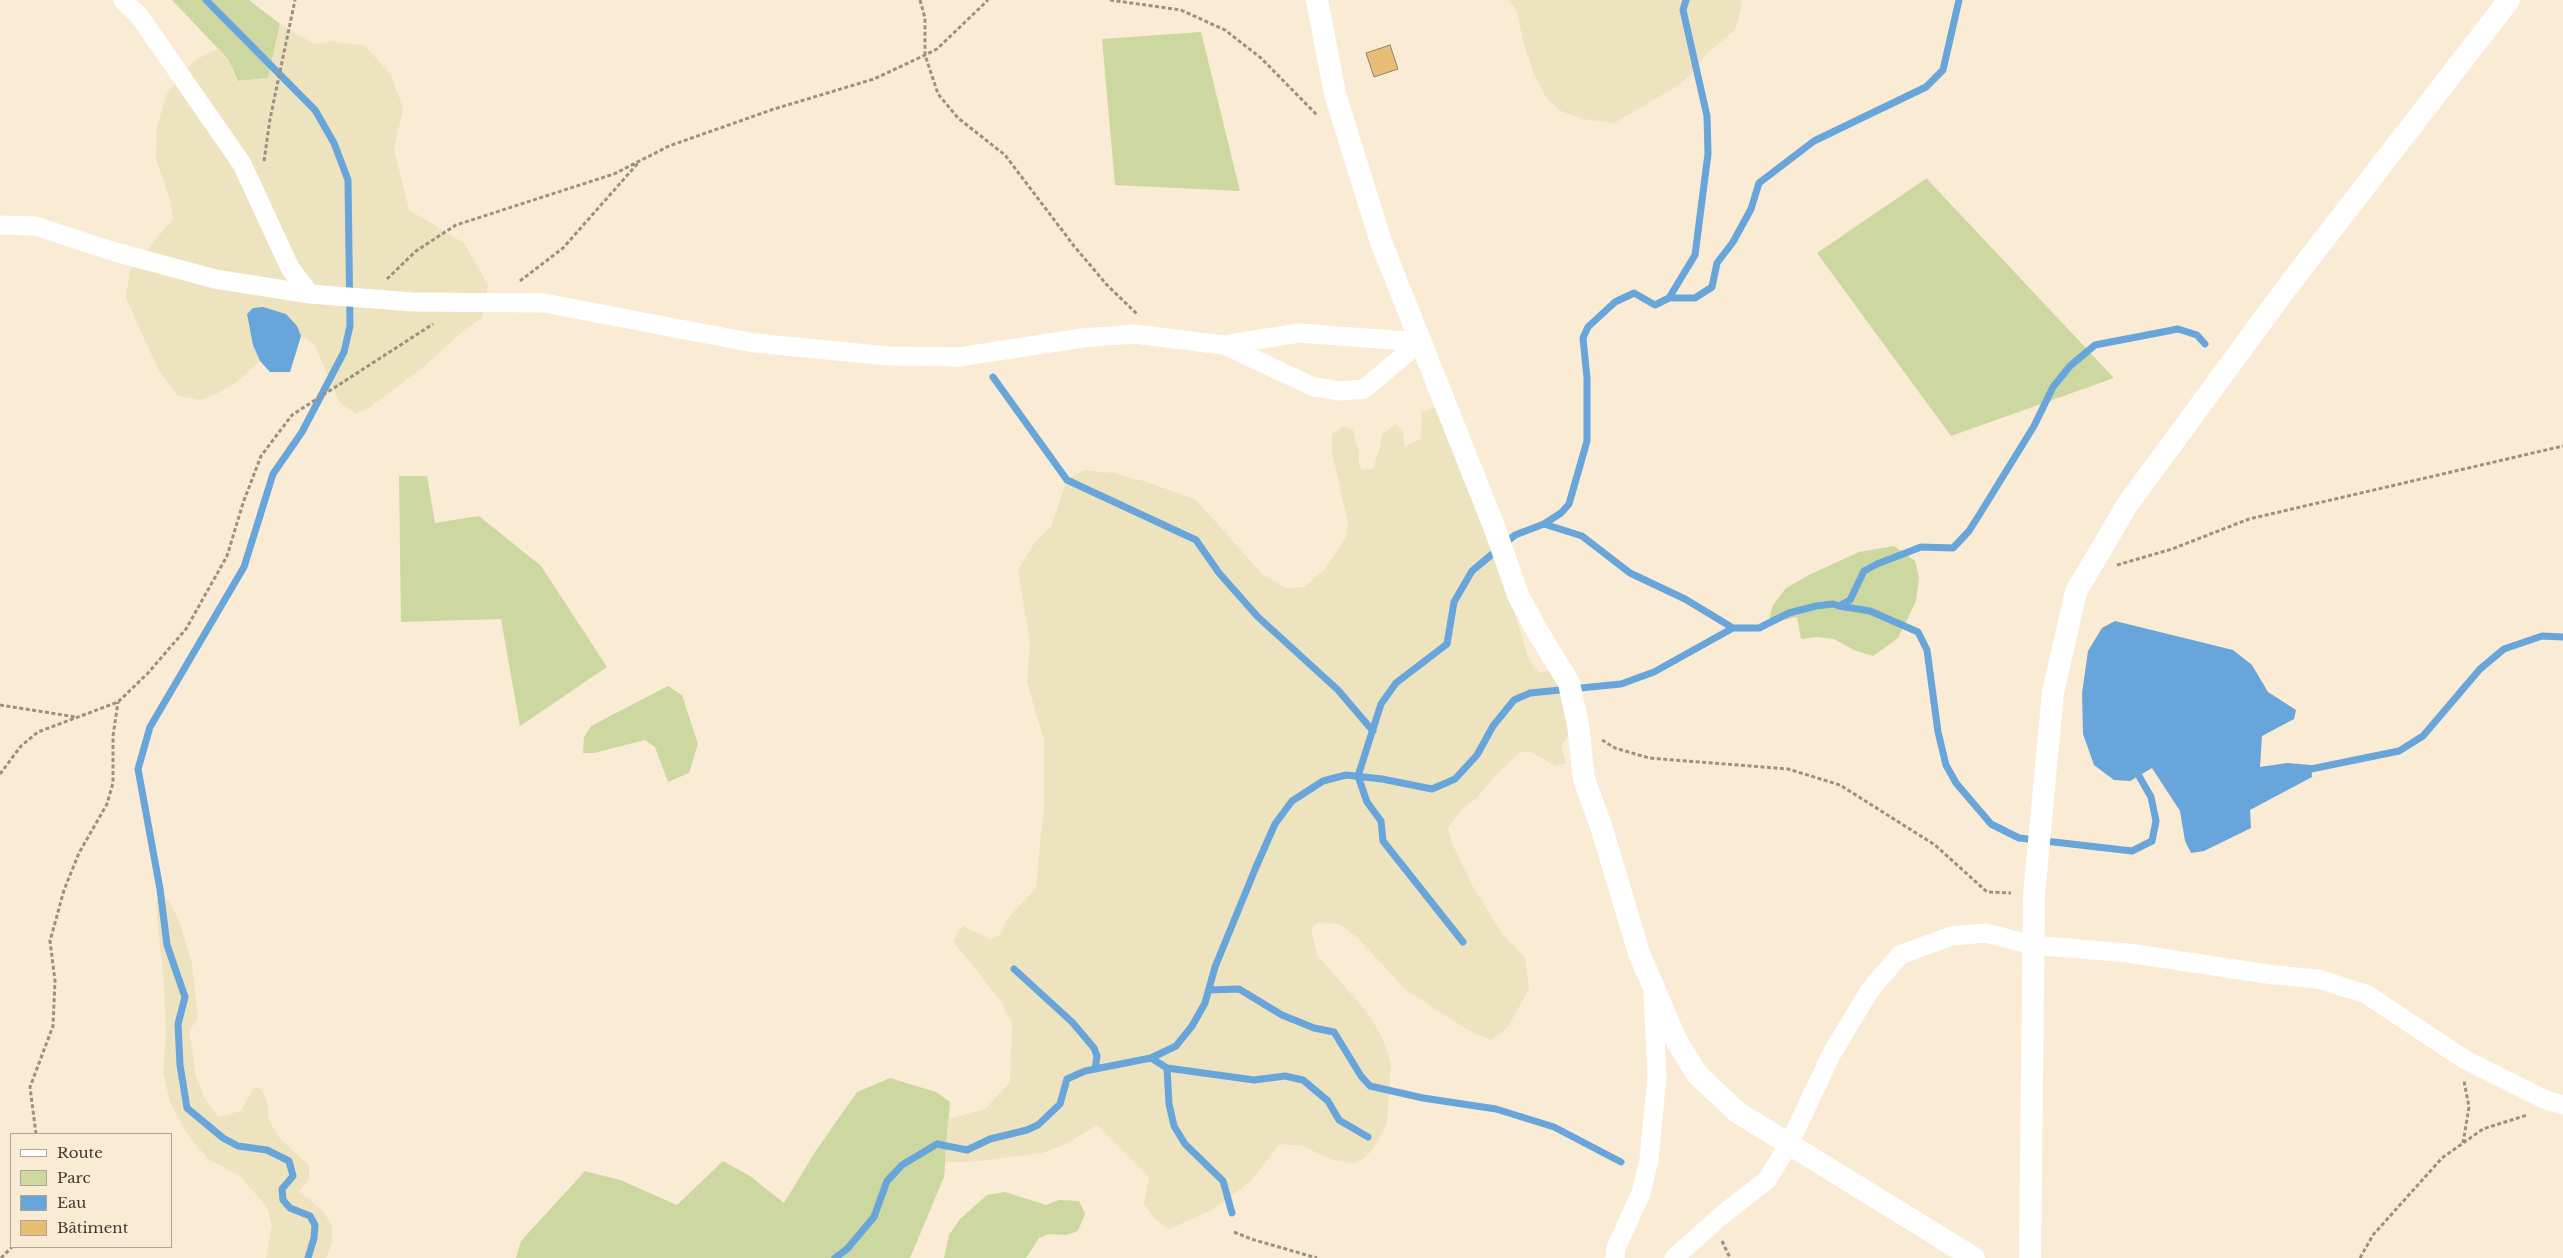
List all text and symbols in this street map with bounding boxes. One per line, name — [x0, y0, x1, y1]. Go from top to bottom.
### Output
legend — [10, 1133, 172, 1248]
text: Route — [57, 1143, 103, 1162]
text: Parc — [57, 1168, 90, 1187]
text: Eau — [57, 1193, 86, 1212]
text: Bâtiment — [57, 1218, 128, 1237]

